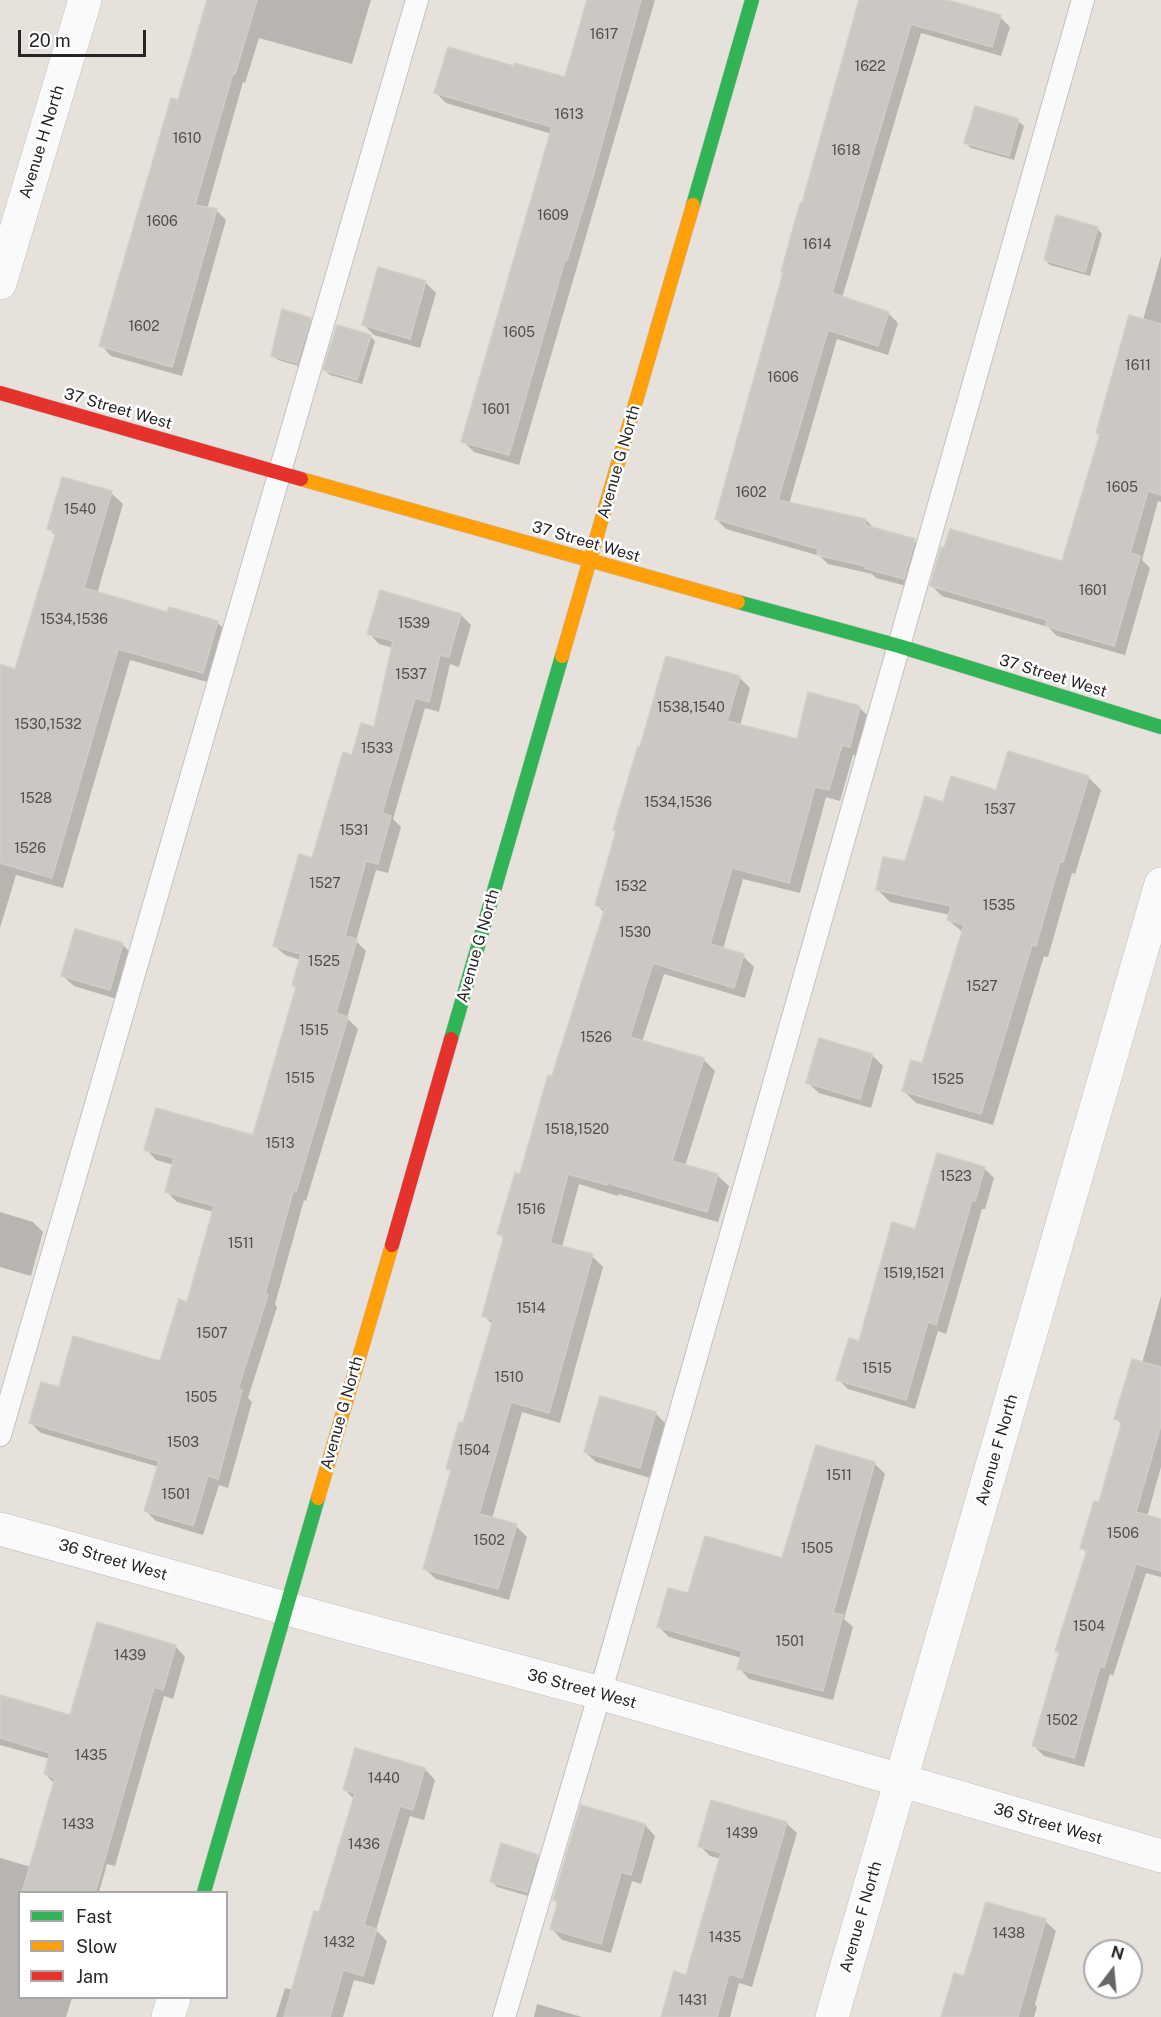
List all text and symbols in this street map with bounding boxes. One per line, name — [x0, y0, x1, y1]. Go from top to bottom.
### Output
scale bar — [21, 18, 148, 56]
house number: 1617 — [590, 27, 618, 43]
text: 20 m — [29, 30, 71, 51]
house number: 1622 — [854, 59, 886, 75]
street label: Avenue H North — [16, 83, 68, 201]
house number: 1613 — [555, 107, 583, 123]
house number: 1610 — [173, 131, 201, 147]
house number: 1618 — [831, 143, 861, 159]
house number: 1609 — [537, 208, 569, 224]
house number: 1606 — [146, 214, 178, 230]
house number: 1614 — [803, 237, 831, 253]
house number: 1602 — [128, 319, 160, 335]
house number: 1605 — [503, 325, 535, 341]
house number: 1611 — [1125, 358, 1151, 374]
house number: 1606 — [767, 370, 799, 386]
street label: 37 Street West — [62, 384, 174, 434]
house number: 1601 — [482, 402, 510, 418]
street label: Avenue G North — [594, 403, 644, 521]
house number: 1605 — [1106, 480, 1138, 496]
house number: 1602 — [735, 485, 767, 501]
house number: 1540 — [64, 502, 96, 518]
street label: 37 Street West — [530, 517, 642, 567]
house number: 1601 — [1079, 583, 1107, 599]
house number: 1534,1536 — [40, 612, 108, 628]
house number: 1539 — [398, 616, 430, 632]
street label: 37 Street West — [997, 651, 1109, 701]
house number: 1537 — [395, 667, 427, 683]
house number: 1538,1540 — [657, 700, 725, 716]
house number: 1530,1532 — [14, 717, 82, 733]
house number: 1533 — [361, 741, 393, 757]
house number: 1528 — [20, 791, 52, 807]
house number: 1534,1536 — [644, 795, 712, 811]
house number: 1537 — [984, 802, 1016, 818]
house number: 1531 — [339, 823, 369, 839]
house number: 1526 — [14, 841, 46, 857]
house number: 1527 — [309, 876, 341, 892]
house number: 1532 — [615, 879, 647, 895]
street label: Avenue G North — [453, 887, 503, 1005]
house number: 1535 — [983, 898, 1015, 914]
house number: 1530 — [619, 925, 651, 941]
house number: 1525 — [308, 954, 340, 970]
house number: 1527 — [966, 979, 998, 995]
house number: 1515 — [299, 1023, 329, 1039]
house number: 1526 — [580, 1030, 612, 1046]
house number: 1515 — [285, 1071, 315, 1087]
house number: 1525 — [932, 1072, 964, 1088]
house number: 1518,1520 — [545, 1122, 609, 1138]
house number: 1513 — [265, 1136, 295, 1152]
house number: 1523 — [940, 1169, 972, 1185]
house number: 1516 — [516, 1202, 546, 1218]
house number: 1511 — [228, 1236, 254, 1252]
house number: 1519,1521 — [883, 1266, 945, 1282]
house number: 1514 — [516, 1301, 546, 1317]
house number: 1507 — [196, 1326, 228, 1342]
street label: Avenue G North — [317, 1354, 367, 1472]
house number: 1515 — [862, 1361, 892, 1377]
house number: 1510 — [495, 1370, 523, 1386]
house number: 1505 — [185, 1390, 217, 1406]
street label: Avenue F North — [972, 1392, 1022, 1508]
house number: 1503 — [167, 1435, 199, 1451]
house number: 1504 — [458, 1443, 490, 1459]
house number: 1511 — [826, 1468, 852, 1484]
house number: 1501 — [162, 1487, 190, 1503]
house number: 1506 — [1107, 1526, 1139, 1542]
house number: 1502 — [473, 1533, 505, 1549]
street label: 36 Street West — [56, 1535, 170, 1585]
house number: 1505 — [801, 1541, 833, 1557]
house number: 1504 — [1073, 1619, 1105, 1635]
house number: 1501 — [776, 1634, 804, 1650]
house number: 1439 — [114, 1648, 146, 1664]
street label: 36 Street West — [525, 1665, 639, 1713]
house number: 1502 — [1046, 1713, 1078, 1729]
house number: 1435 — [75, 1748, 107, 1764]
house number: 1440 — [368, 1771, 400, 1787]
street label: 36 Street West — [991, 1799, 1105, 1849]
house number: 1433 — [62, 1817, 94, 1833]
house number: 1439 — [726, 1826, 758, 1842]
house number: 1436 — [348, 1837, 380, 1853]
street label: Avenue F North — [836, 1859, 886, 1975]
legend — [18, 1891, 228, 1999]
text: Fast — [76, 1906, 112, 1927]
house number: 1438 — [993, 1926, 1025, 1942]
house number: 1435 — [709, 1930, 741, 1946]
house number: 1432 — [323, 1935, 355, 1951]
text: Slow — [76, 1936, 117, 1957]
north arrow — [1083, 1939, 1143, 1999]
text: N — [1109, 1942, 1126, 1964]
text: Jam — [76, 1966, 109, 1987]
house number: 1431 — [678, 1993, 708, 2009]

